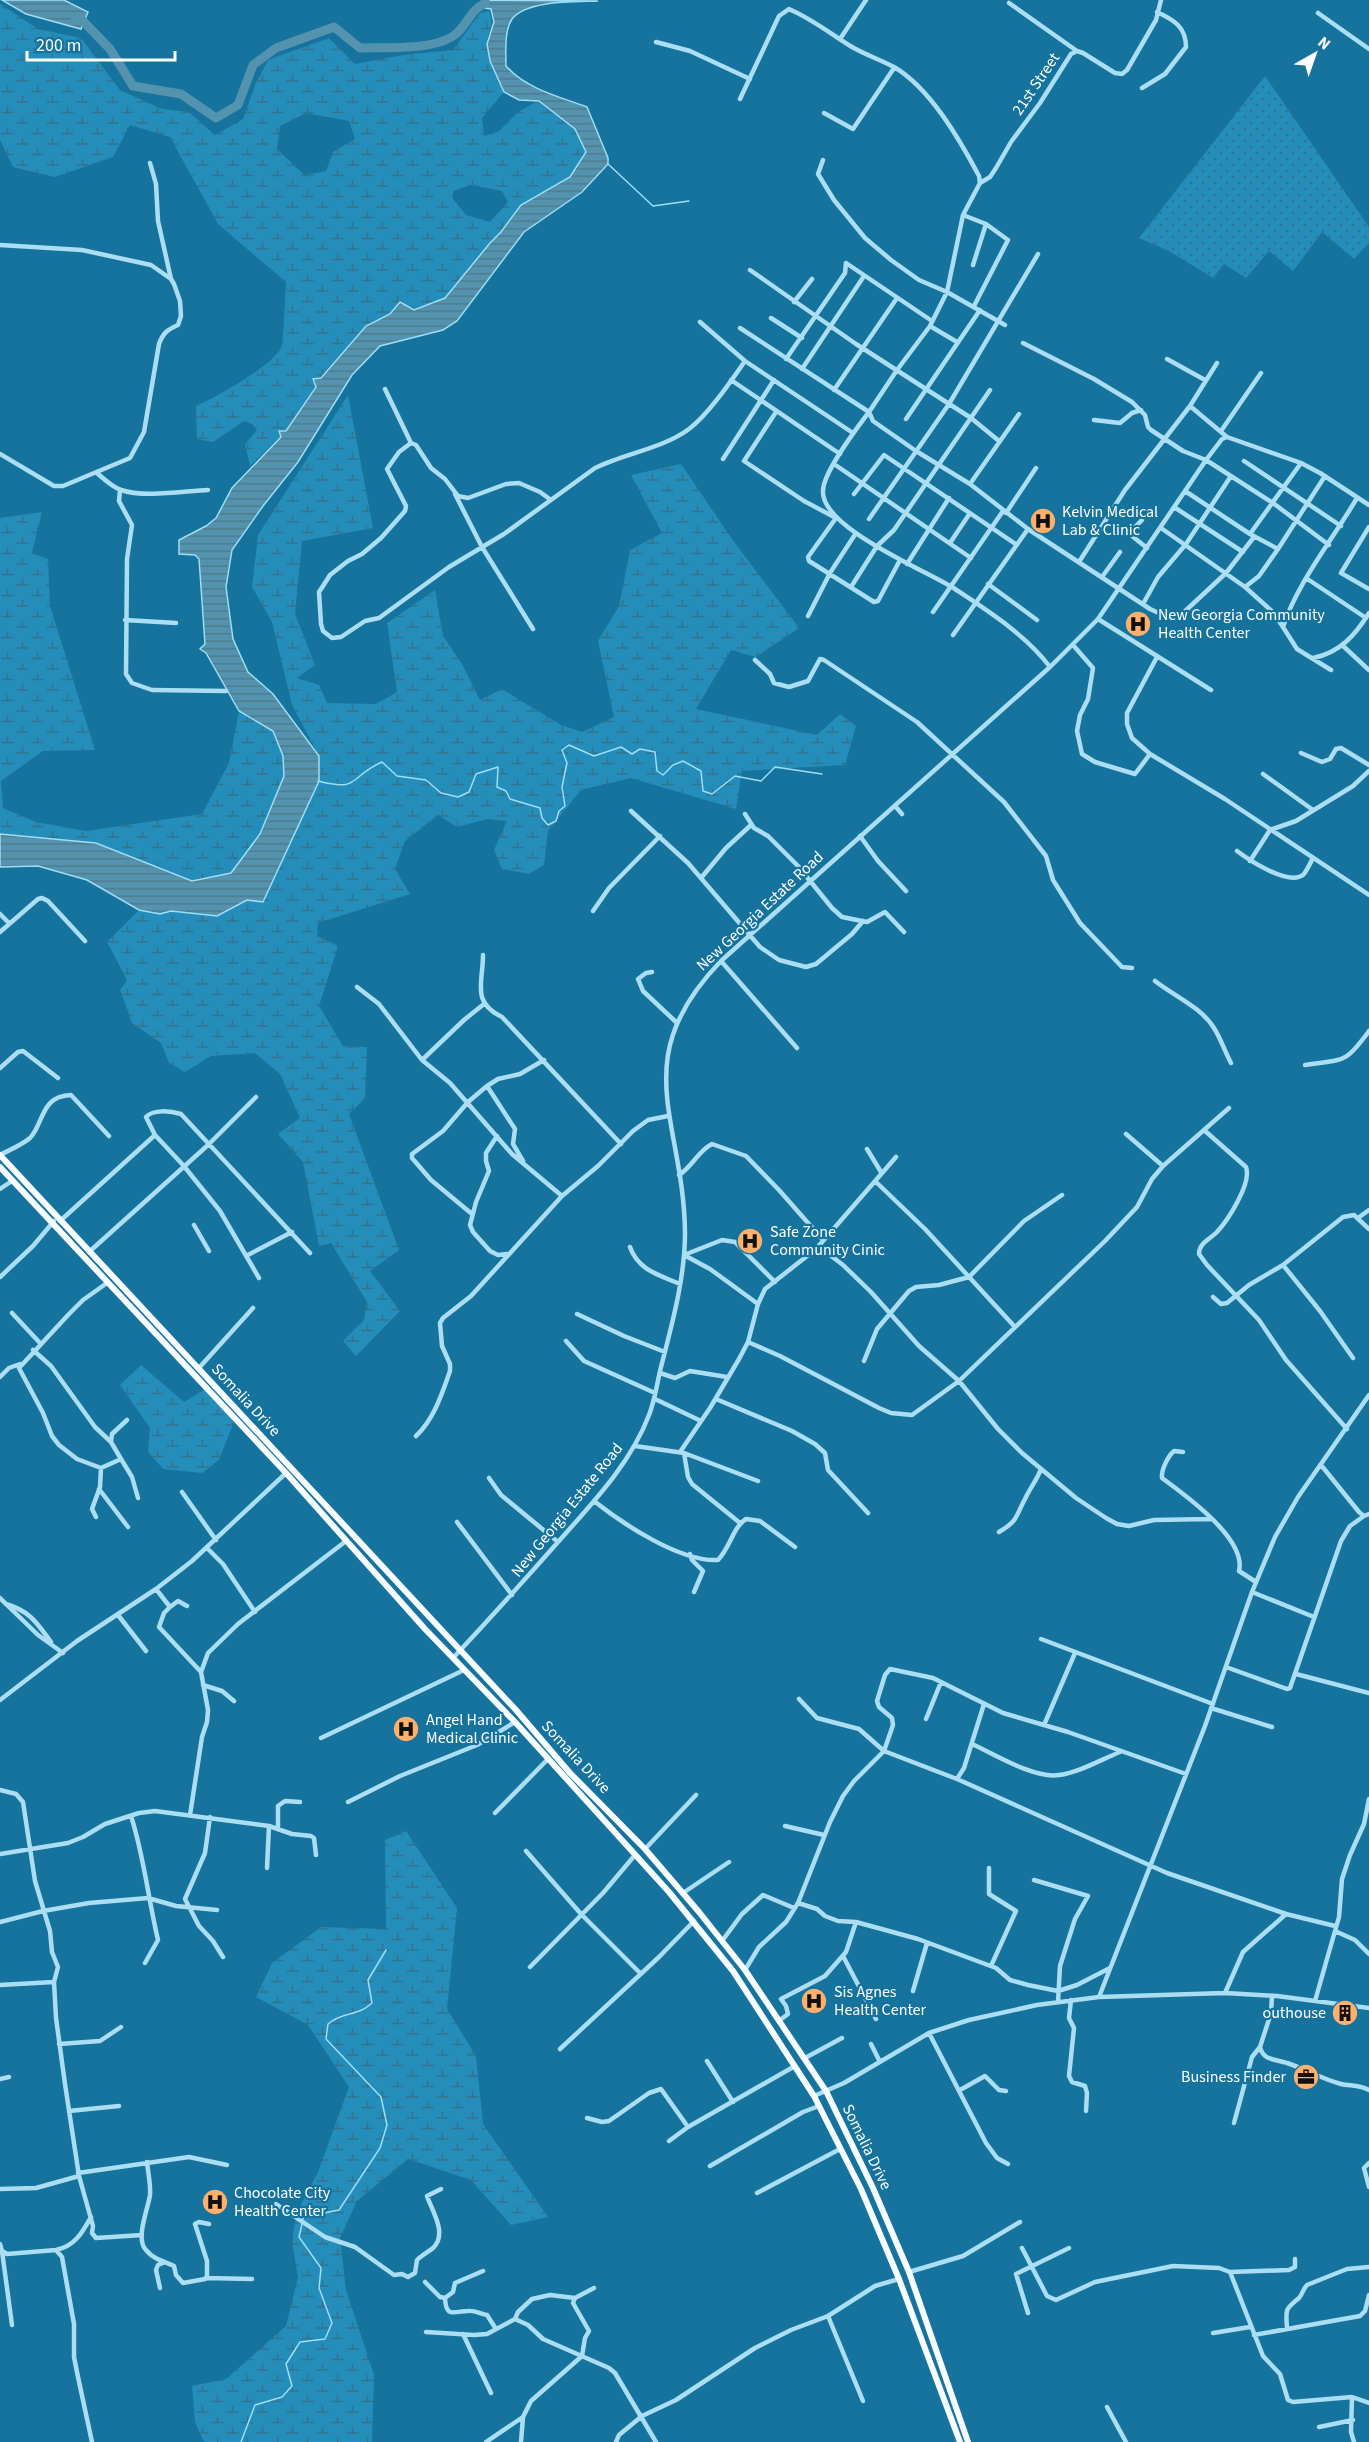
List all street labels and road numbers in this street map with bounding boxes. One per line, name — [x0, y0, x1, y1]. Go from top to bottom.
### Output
street label: 21st Street — [1007, 48, 1065, 120]
street label: New Georgia Estate Road — [692, 846, 828, 976]
street label: Somalia Drive — [206, 1359, 286, 1441]
street label: New Georgia Estate Road — [506, 1438, 628, 1582]
street label: Somalia Drive — [536, 1716, 616, 1798]
street label: Somalia Drive — [837, 2101, 897, 2193]

